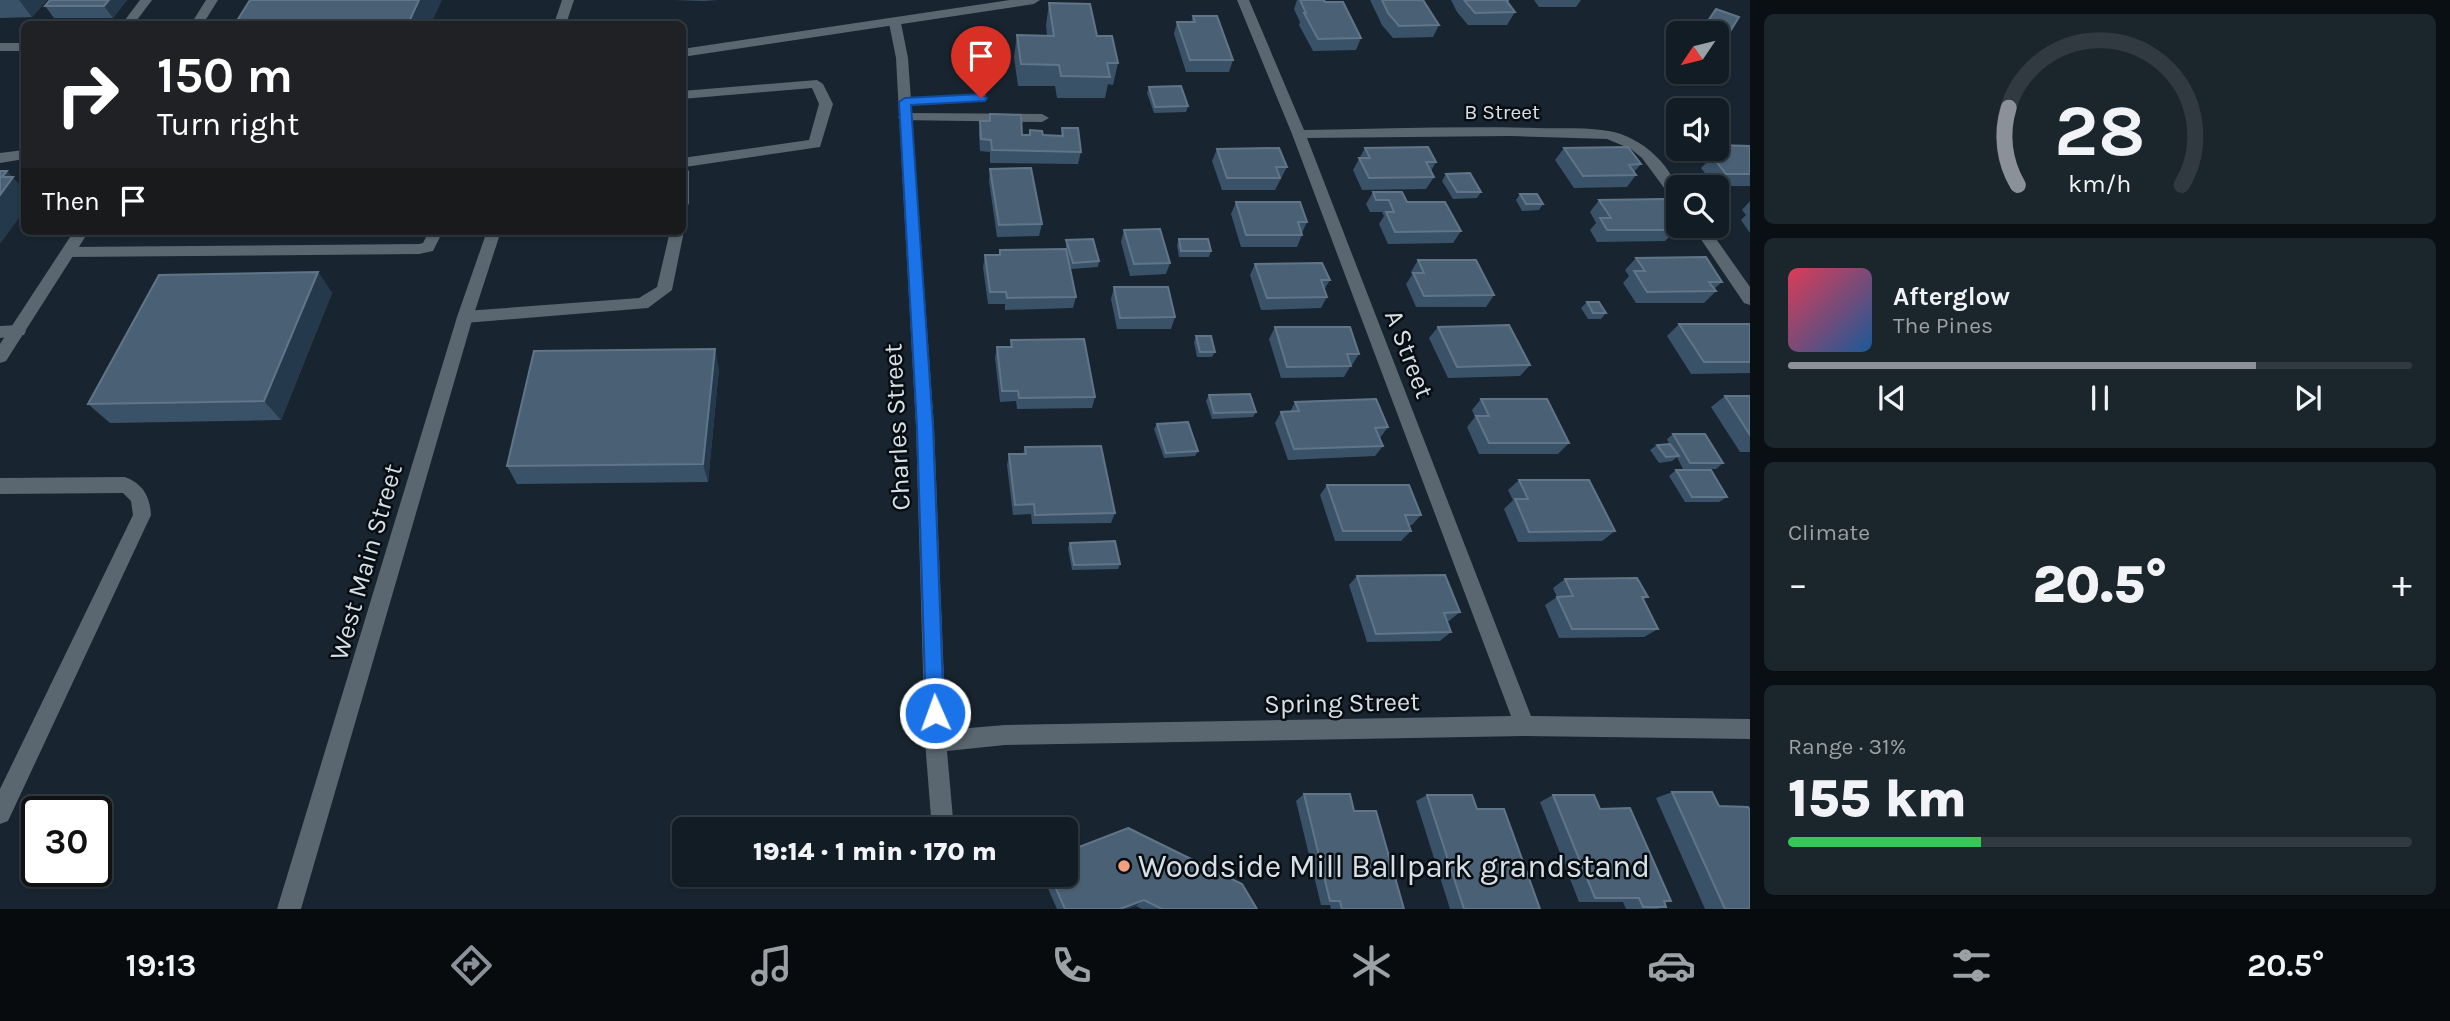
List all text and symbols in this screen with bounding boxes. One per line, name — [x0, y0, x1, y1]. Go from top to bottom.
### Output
north arrow — [1666, 21, 1729, 84]
map controls — [1666, 21, 1729, 238]
pin — [951, 26, 1011, 98]
icon: arrive — [962, 37, 1000, 75]
text: 150 m — [157, 47, 293, 104]
icon: right — [42, 49, 133, 140]
text: 28 — [2054, 88, 2146, 173]
button: sound — [1666, 98, 1729, 161]
street label: B Street — [1464, 100, 1540, 124]
text: Turn right — [157, 106, 299, 143]
text: km/h — [2068, 169, 2132, 198]
button: search — [1666, 175, 1729, 238]
icon: arrive — [114, 182, 152, 220]
text: Then — [42, 186, 100, 217]
text: Afterglow — [1893, 281, 2010, 312]
street label: A Street — [1378, 305, 1440, 403]
text: The Pines — [1893, 312, 1993, 339]
street label: Charles Street — [877, 342, 917, 511]
icon: previous — [1873, 379, 1911, 417]
icon: pause — [2081, 379, 2119, 417]
icon: next — [2289, 379, 2327, 417]
street label: West Main Street — [323, 460, 409, 664]
text: Climate — [1788, 519, 1870, 546]
text: 20.5° — [2032, 554, 2168, 615]
text: − — [1788, 562, 1808, 607]
text: + — [2392, 562, 2412, 607]
position arrow — [898, 676, 972, 750]
street label: Spring Street — [1264, 686, 1420, 720]
text: Range · 31% — [1788, 733, 1906, 760]
text: 155 km — [1788, 768, 1967, 829]
speed limit sign: 30 — [21, 796, 112, 887]
text: 19:14 · 1 min · 170 m — [753, 836, 997, 867]
place label: Woodside Mill Ballpark grandstand — [1138, 848, 1650, 885]
marker: Woodside Mill Ballpark grandstand — [1116, 858, 1132, 874]
icon: directions — [447, 941, 496, 990]
icon: music — [747, 941, 796, 990]
icon: phone — [1047, 941, 1096, 990]
icon: climate — [1347, 941, 1396, 990]
icon: car — [1647, 941, 1696, 990]
icon: filters — [1947, 941, 1996, 990]
text: 19:13 — [125, 947, 196, 984]
text: 20.5° — [2247, 947, 2324, 984]

